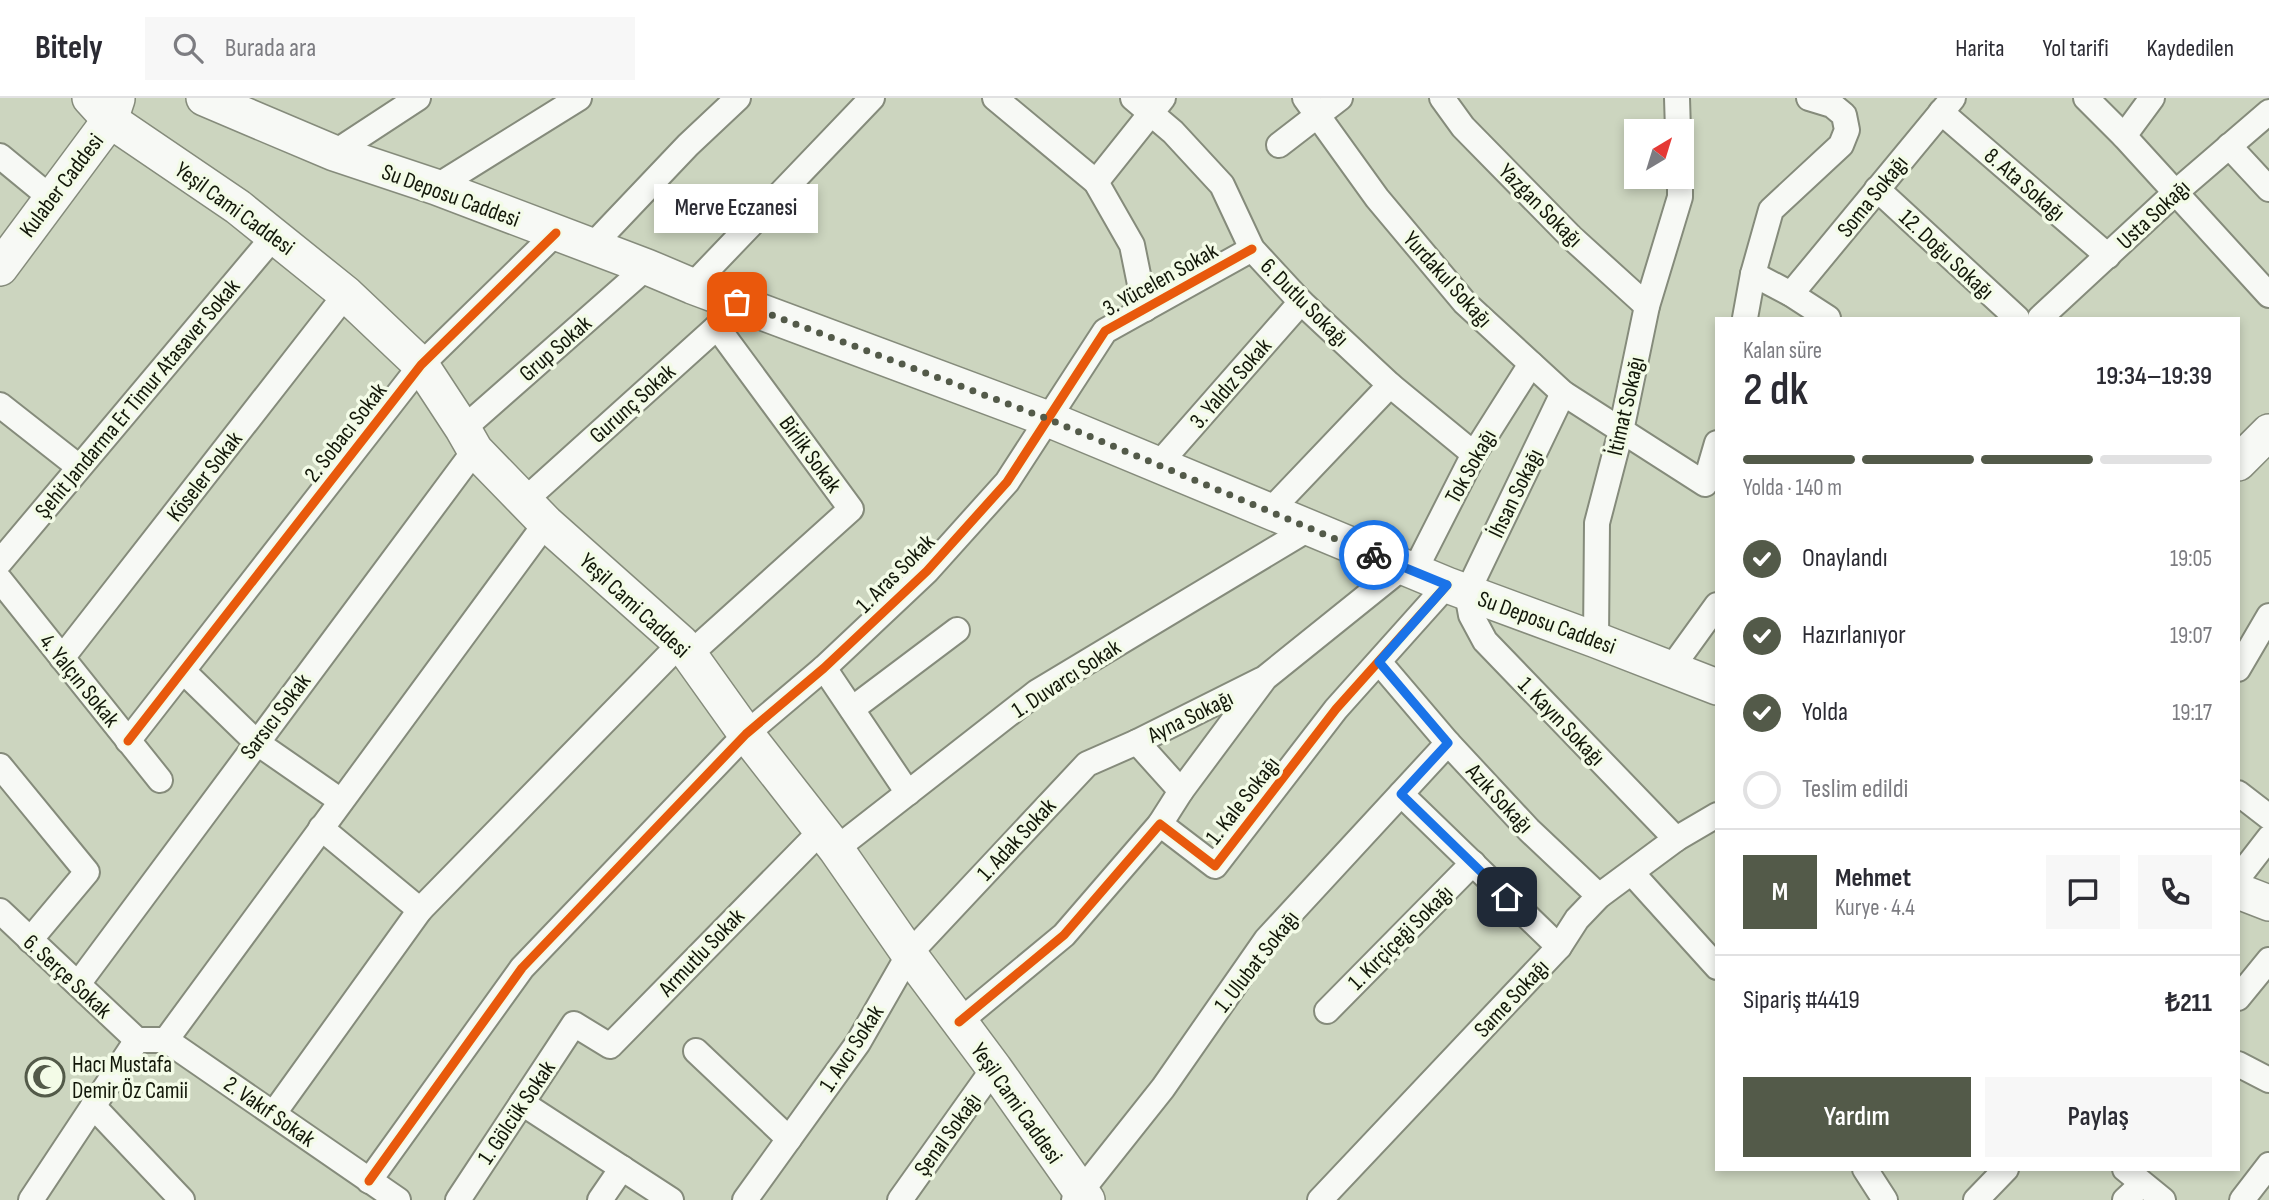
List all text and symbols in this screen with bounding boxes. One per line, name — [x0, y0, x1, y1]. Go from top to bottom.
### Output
search box — [145, 17, 635, 80]
text: Bitely — [35, 28, 103, 68]
icon: search — [169, 29, 207, 67]
text: Burada ara — [225, 33, 316, 64]
text: Harita — [1955, 34, 2005, 63]
text: Yol tarifi — [2043, 34, 2109, 63]
text: Kaydedilen — [2147, 34, 2234, 63]
north arrow — [1624, 119, 1694, 189]
map controls — [1624, 119, 1694, 189]
street label: Kulaber Caddesi — [14, 128, 110, 243]
street label: 8. Ata Sokağı — [1978, 142, 2070, 227]
street label: Soma Sokağı — [1831, 150, 1914, 243]
street label: Yeşil Cami Caddesi — [169, 156, 300, 262]
street label: Su Deposu Caddesi — [378, 158, 524, 234]
street label: Yazgan Sokağı — [1492, 158, 1588, 254]
street label: Usta Sokağı — [2111, 174, 2196, 256]
callout: Merve Eczanesi — [655, 183, 819, 232]
text: Merve Eczanesi — [675, 194, 797, 222]
street label: 12. Doğu Sokağı — [1893, 204, 2000, 306]
street label: Yurdakul Sokağı — [1397, 226, 1498, 334]
street label: 3. Yücelen Sokak — [1098, 237, 1223, 323]
street label: 6. Dutlu Sokağı — [1254, 253, 1354, 353]
pin — [707, 272, 767, 332]
street label: Şehit Jandarma Er Timur Atasaver Sokak — [29, 273, 246, 524]
icon: bag — [718, 283, 756, 321]
street label: Grup Sokak — [514, 310, 598, 388]
street label: 3. Yaldız Sokak — [1184, 332, 1278, 435]
text: Kalan süre — [1743, 337, 1822, 365]
street label: İtimat Sokağı — [1601, 354, 1651, 458]
street label: Gurunç Sokak — [584, 358, 682, 450]
text: 19:34–19:39 — [2097, 361, 2212, 392]
text: 2 dk — [1743, 363, 1808, 418]
street label: 2. Sobacı Sokak — [298, 377, 393, 488]
street label: Birlik Sokak — [773, 411, 848, 499]
street label: Tok Sokağı — [1439, 425, 1503, 508]
street label: Köseler Sokak — [161, 426, 249, 527]
street label: İhsan Sokağı — [1482, 444, 1549, 542]
text: Yolda · 140 m — [1743, 474, 1842, 502]
courier — [1339, 520, 1409, 590]
street label: 1. Aras Sokak — [851, 528, 941, 619]
icon: bike — [1355, 536, 1393, 574]
icon: check — [1743, 540, 1781, 578]
text: Onaylandı — [1802, 543, 1887, 574]
text: 19:05 — [2170, 545, 2212, 573]
street label: Yeşil Cami Caddesi — [573, 547, 695, 664]
street label: Su Deposu Caddesi — [1474, 585, 1620, 661]
icon: check — [1743, 617, 1781, 655]
text: Hazırlanıyor — [1802, 620, 1906, 651]
text: 19:07 — [2170, 622, 2212, 650]
street label: 4. Yalçın Sokak — [33, 628, 125, 733]
street label: 1. Duvarcı Sokak — [1007, 633, 1126, 724]
street label: Sarsıcı Sokak — [234, 668, 317, 765]
street label: 1. Kayın Sokağı — [1512, 671, 1611, 772]
street label: Ayna Sokağı — [1142, 684, 1238, 750]
icon: check — [1743, 694, 1781, 732]
text: Yolda — [1802, 697, 1848, 728]
text: 19:17 — [2172, 699, 2212, 727]
street label: 1. Kale Sokağı — [1200, 751, 1286, 850]
street label: Azık Sokağı — [1459, 757, 1539, 839]
text: Teslim edildi — [1802, 774, 1908, 805]
street label: 1. Adak Sokak — [971, 792, 1062, 887]
button: chat — [2046, 855, 2120, 929]
button: phone — [2138, 855, 2212, 929]
text: Mehmet — [1835, 863, 1911, 894]
pin — [1477, 867, 1537, 927]
text: M — [1772, 877, 1788, 908]
icon: home — [1488, 878, 1526, 916]
street label: 1. Kırçiçeği Sokağı — [1342, 879, 1459, 996]
text: Kurye · 4.4 — [1835, 894, 1915, 922]
street label: Armutlu Sokak — [652, 903, 751, 1003]
street label: 1. Ulubat Sokağı — [1208, 905, 1305, 1018]
street label: 6. Serçe Sokak — [17, 929, 118, 1025]
street label: Same Sokağı — [1468, 954, 1555, 1044]
text: Sipariş #4419 — [1743, 985, 1860, 1016]
text: ₺211 — [2165, 988, 2212, 1019]
street label: 1. Avcı Sokak — [813, 1000, 890, 1097]
street label: Yeşil Cami Caddesi — [964, 1038, 1068, 1169]
place label: Hacı Mustafa Demir Öz Camii — [72, 1051, 188, 1105]
street label: 1. Gölcük Sokak — [472, 1055, 562, 1170]
mosque icon: Hacı Mustafa Demir Öz Camii — [24, 1056, 66, 1098]
street label: 2. Vakıf Sokak — [218, 1070, 321, 1154]
button: Yardım — [1743, 1077, 1971, 1157]
button: Paylaş — [1985, 1077, 2212, 1157]
street label: Şenal Sokağı — [908, 1087, 987, 1182]

